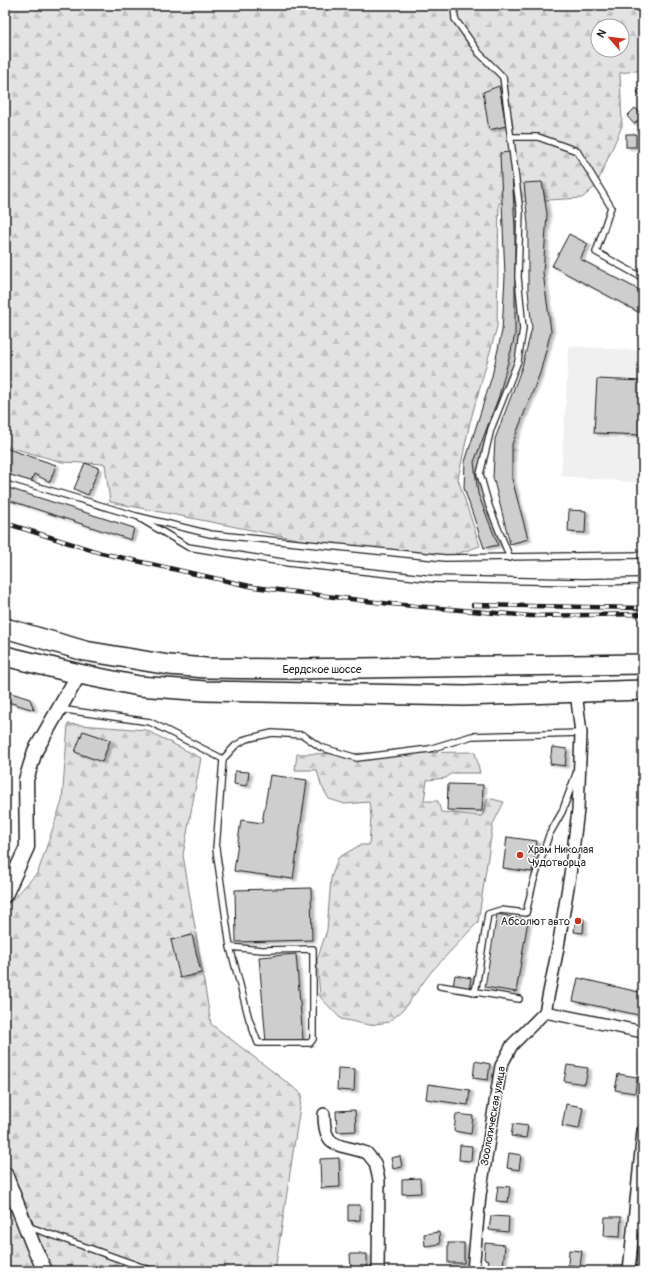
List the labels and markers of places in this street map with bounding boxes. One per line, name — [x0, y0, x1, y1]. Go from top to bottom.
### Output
place label: Храм Николая Чудотворца — [528, 843, 593, 869]
marker: Храм Николая Чудотворца — [515, 850, 525, 860]
place label: Абсолют авто — [501, 915, 570, 928]
marker: Абсолют авто — [573, 916, 583, 926]

